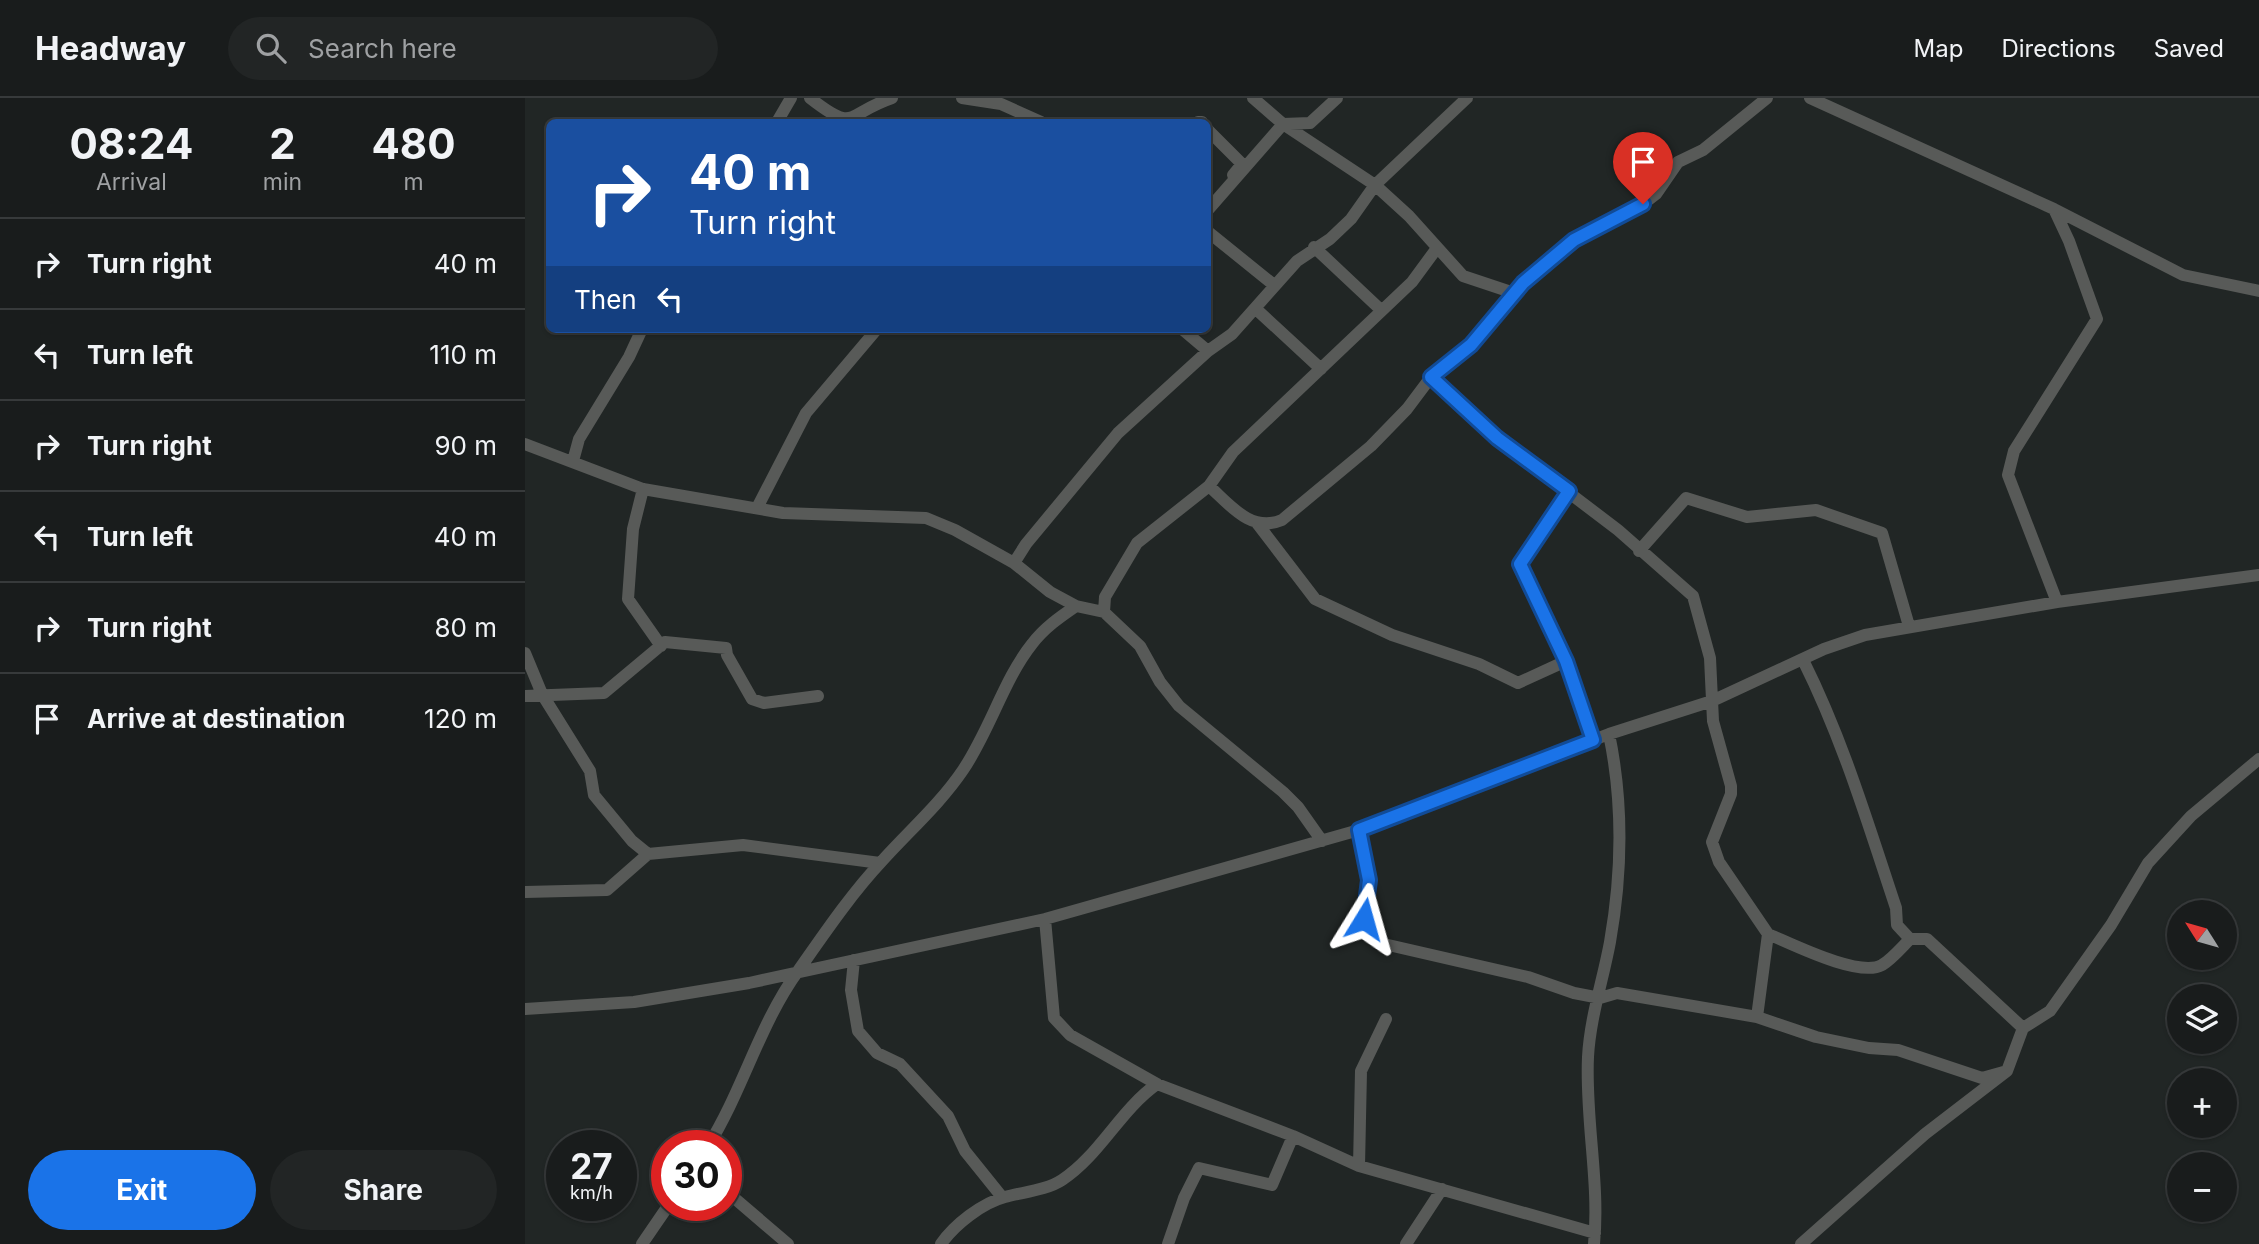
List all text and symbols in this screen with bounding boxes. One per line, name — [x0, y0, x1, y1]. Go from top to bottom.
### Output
search box — [228, 17, 718, 80]
text: Headway — [35, 28, 186, 68]
icon: search — [252, 29, 290, 67]
text: Search here — [308, 33, 457, 64]
text: Map — [1914, 34, 1963, 63]
text: Directions — [2001, 34, 2116, 63]
text: Saved — [2154, 34, 2224, 63]
text: 08:24 — [69, 118, 193, 169]
text: 2 — [269, 118, 296, 169]
text: 480 — [371, 118, 456, 169]
pin — [1613, 132, 1673, 204]
text: 40 m — [689, 143, 812, 202]
icon: arrive — [1624, 143, 1662, 181]
icon: right — [574, 147, 665, 238]
text: Arrival — [96, 168, 167, 196]
text: min — [263, 168, 302, 196]
text: m — [403, 168, 424, 196]
text: Turn right — [689, 203, 836, 242]
icon: right — [28, 245, 66, 283]
text: Turn right — [87, 248, 212, 279]
text: 40 m — [434, 248, 497, 279]
icon: left — [651, 280, 689, 318]
text: Then — [574, 284, 637, 315]
icon: left — [28, 336, 66, 374]
text: Turn left — [87, 339, 193, 370]
text: 110 m — [429, 339, 497, 370]
icon: right — [28, 427, 66, 465]
text: Turn right — [87, 430, 212, 461]
text: 90 m — [434, 430, 497, 461]
icon: left — [28, 518, 66, 556]
text: Turn left — [87, 521, 193, 552]
text: 40 m — [434, 521, 497, 552]
icon: right — [28, 609, 66, 647]
text: Turn right — [87, 612, 212, 643]
text: 80 m — [434, 612, 497, 643]
icon: arrive — [28, 700, 66, 738]
text: Arrive at destination — [87, 703, 346, 734]
text: 120 m — [424, 703, 497, 734]
position arrow — [1327, 882, 1401, 956]
north arrow — [2167, 900, 2237, 970]
map controls — [2167, 900, 2237, 1222]
button: layers — [2167, 984, 2237, 1054]
button: + — [2167, 1068, 2237, 1138]
speed limit sign: 30 — [651, 1130, 742, 1221]
text: 27 — [570, 1145, 613, 1187]
button: Exit — [28, 1150, 256, 1230]
button: Share — [270, 1150, 497, 1230]
button: − — [2167, 1152, 2237, 1222]
text: km/h — [570, 1182, 613, 1203]

